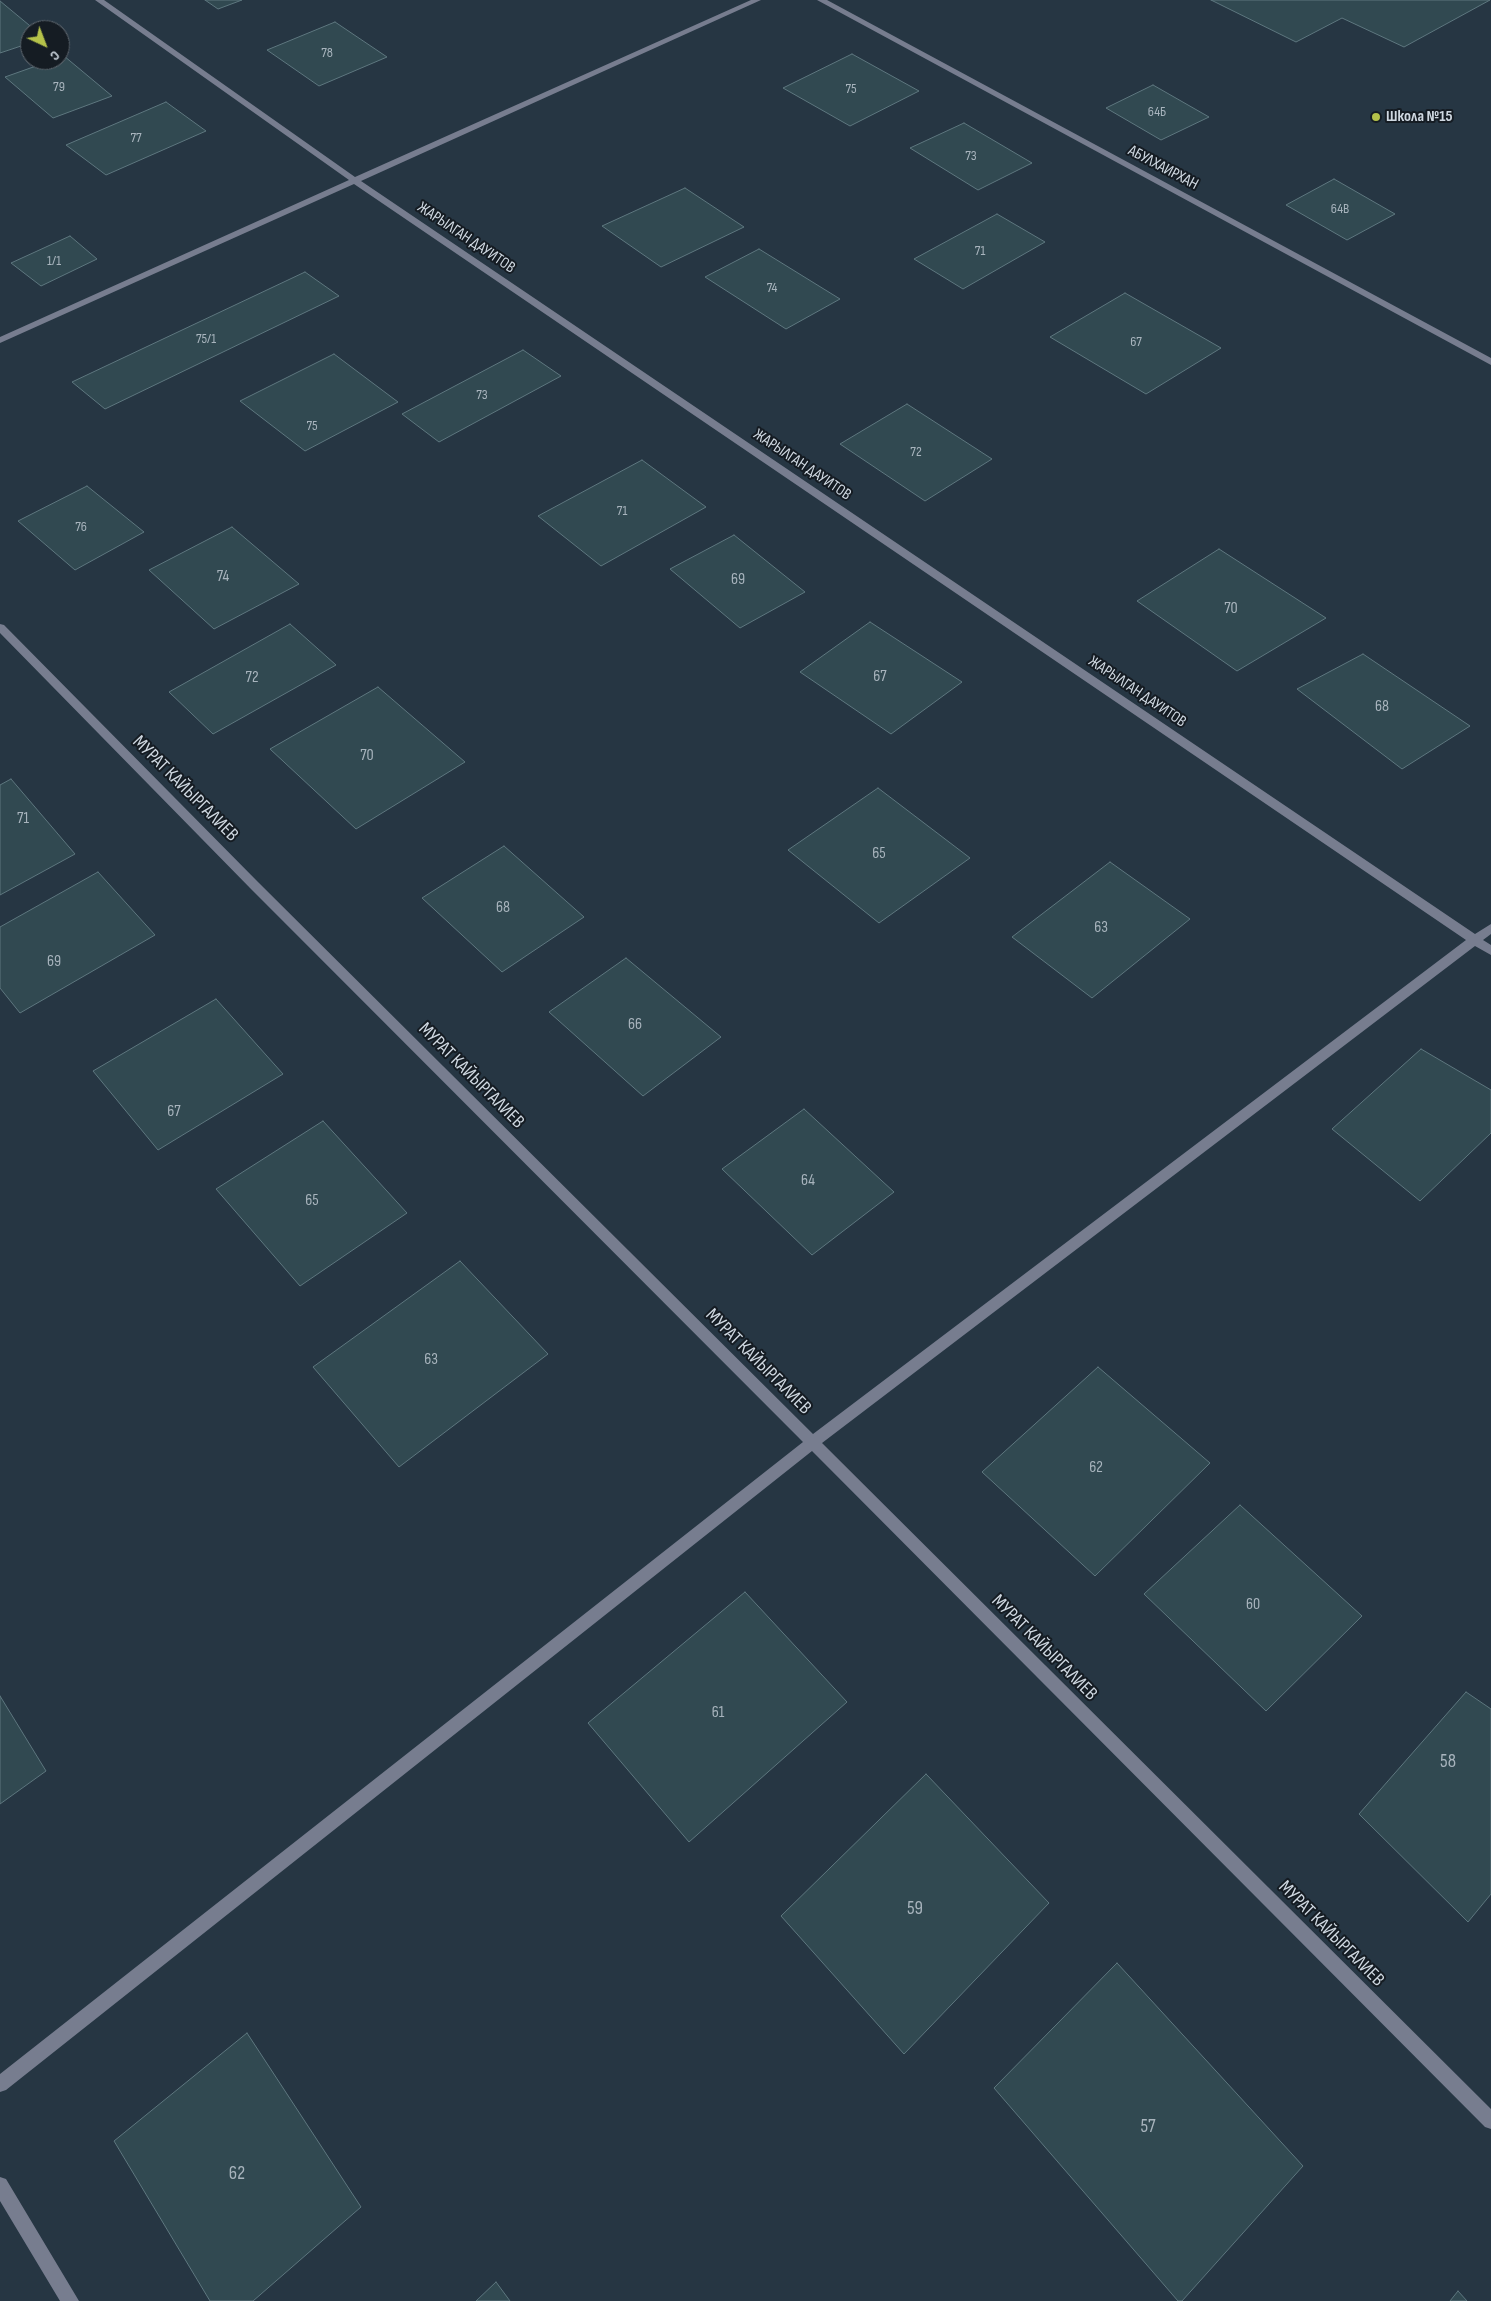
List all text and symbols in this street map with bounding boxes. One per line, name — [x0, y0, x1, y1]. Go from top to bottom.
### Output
north arrow — [20, 20, 70, 70]
house number: 78 — [321, 45, 333, 61]
text: С — [46, 47, 63, 64]
house number: 79 — [53, 79, 65, 95]
house number: 75 — [845, 81, 857, 97]
house number: 64Б — [1148, 104, 1166, 120]
place label: Школа №15 — [1386, 107, 1452, 127]
marker: Школа №15 — [1370, 111, 1382, 123]
house number: 77 — [130, 130, 142, 146]
street label: АБУЛХАИРХАН — [1125, 141, 1201, 195]
house number: 73 — [965, 148, 977, 164]
street label: ЖАРЫЛГАН ДАУИТОВ — [413, 198, 519, 278]
house number: 64В — [1331, 201, 1349, 217]
house number: 71 — [975, 243, 985, 259]
house number: 1/1 — [47, 253, 61, 269]
house number: 74 — [767, 280, 777, 296]
house number: 75/1 — [196, 331, 216, 347]
house number: 67 — [1130, 334, 1142, 350]
house number: 73 — [476, 387, 488, 403]
house number: 75 — [306, 418, 318, 434]
street label: ЖАРЫЛГАН ДАУИТОВ — [749, 425, 855, 505]
house number: 72 — [910, 444, 922, 460]
house number: 71 — [617, 503, 627, 519]
house number: 76 — [75, 519, 87, 535]
house number: 74 — [217, 567, 229, 587]
house number: 69 — [731, 570, 745, 590]
house number: 70 — [1224, 599, 1238, 619]
street label: ЖАРЫЛГАН ДАУИТОВ — [1084, 652, 1190, 732]
house number: 67 — [873, 667, 887, 687]
house number: 72 — [246, 668, 258, 688]
house number: 68 — [1375, 697, 1389, 717]
street label: МУРАТ КАЙЫРГАЛИЕВ — [127, 731, 243, 847]
house number: 70 — [360, 746, 374, 766]
house number: 71 — [17, 809, 29, 829]
house number: 65 — [872, 844, 886, 864]
house number: 68 — [496, 898, 510, 918]
house number: 63 — [1094, 918, 1108, 938]
house number: 69 — [47, 952, 61, 972]
house number: 66 — [628, 1015, 642, 1035]
street label: МУРАТ КАЙЫРГАЛИЕВ — [413, 1018, 529, 1134]
house number: 67 — [167, 1102, 181, 1122]
house number: 64 — [801, 1171, 815, 1191]
house number: 65 — [305, 1191, 319, 1211]
street label: МУРАТ КАЙЫРГАЛИЕВ — [700, 1304, 816, 1420]
house number: 63 — [424, 1350, 438, 1370]
house number: 62 — [1089, 1458, 1103, 1478]
street label: МУРАТ КАЙЫРГАЛИЕВ — [986, 1590, 1102, 1706]
house number: 60 — [1246, 1595, 1260, 1615]
house number: 61 — [712, 1703, 724, 1723]
house number: 58 — [1440, 1751, 1456, 1773]
street label: МУРАТ КАЙЫРГАЛИЕВ — [1273, 1876, 1389, 1992]
house number: 59 — [907, 1898, 923, 1920]
house number: 57 — [1140, 2116, 1156, 2138]
house number: 62 — [229, 2163, 245, 2185]

